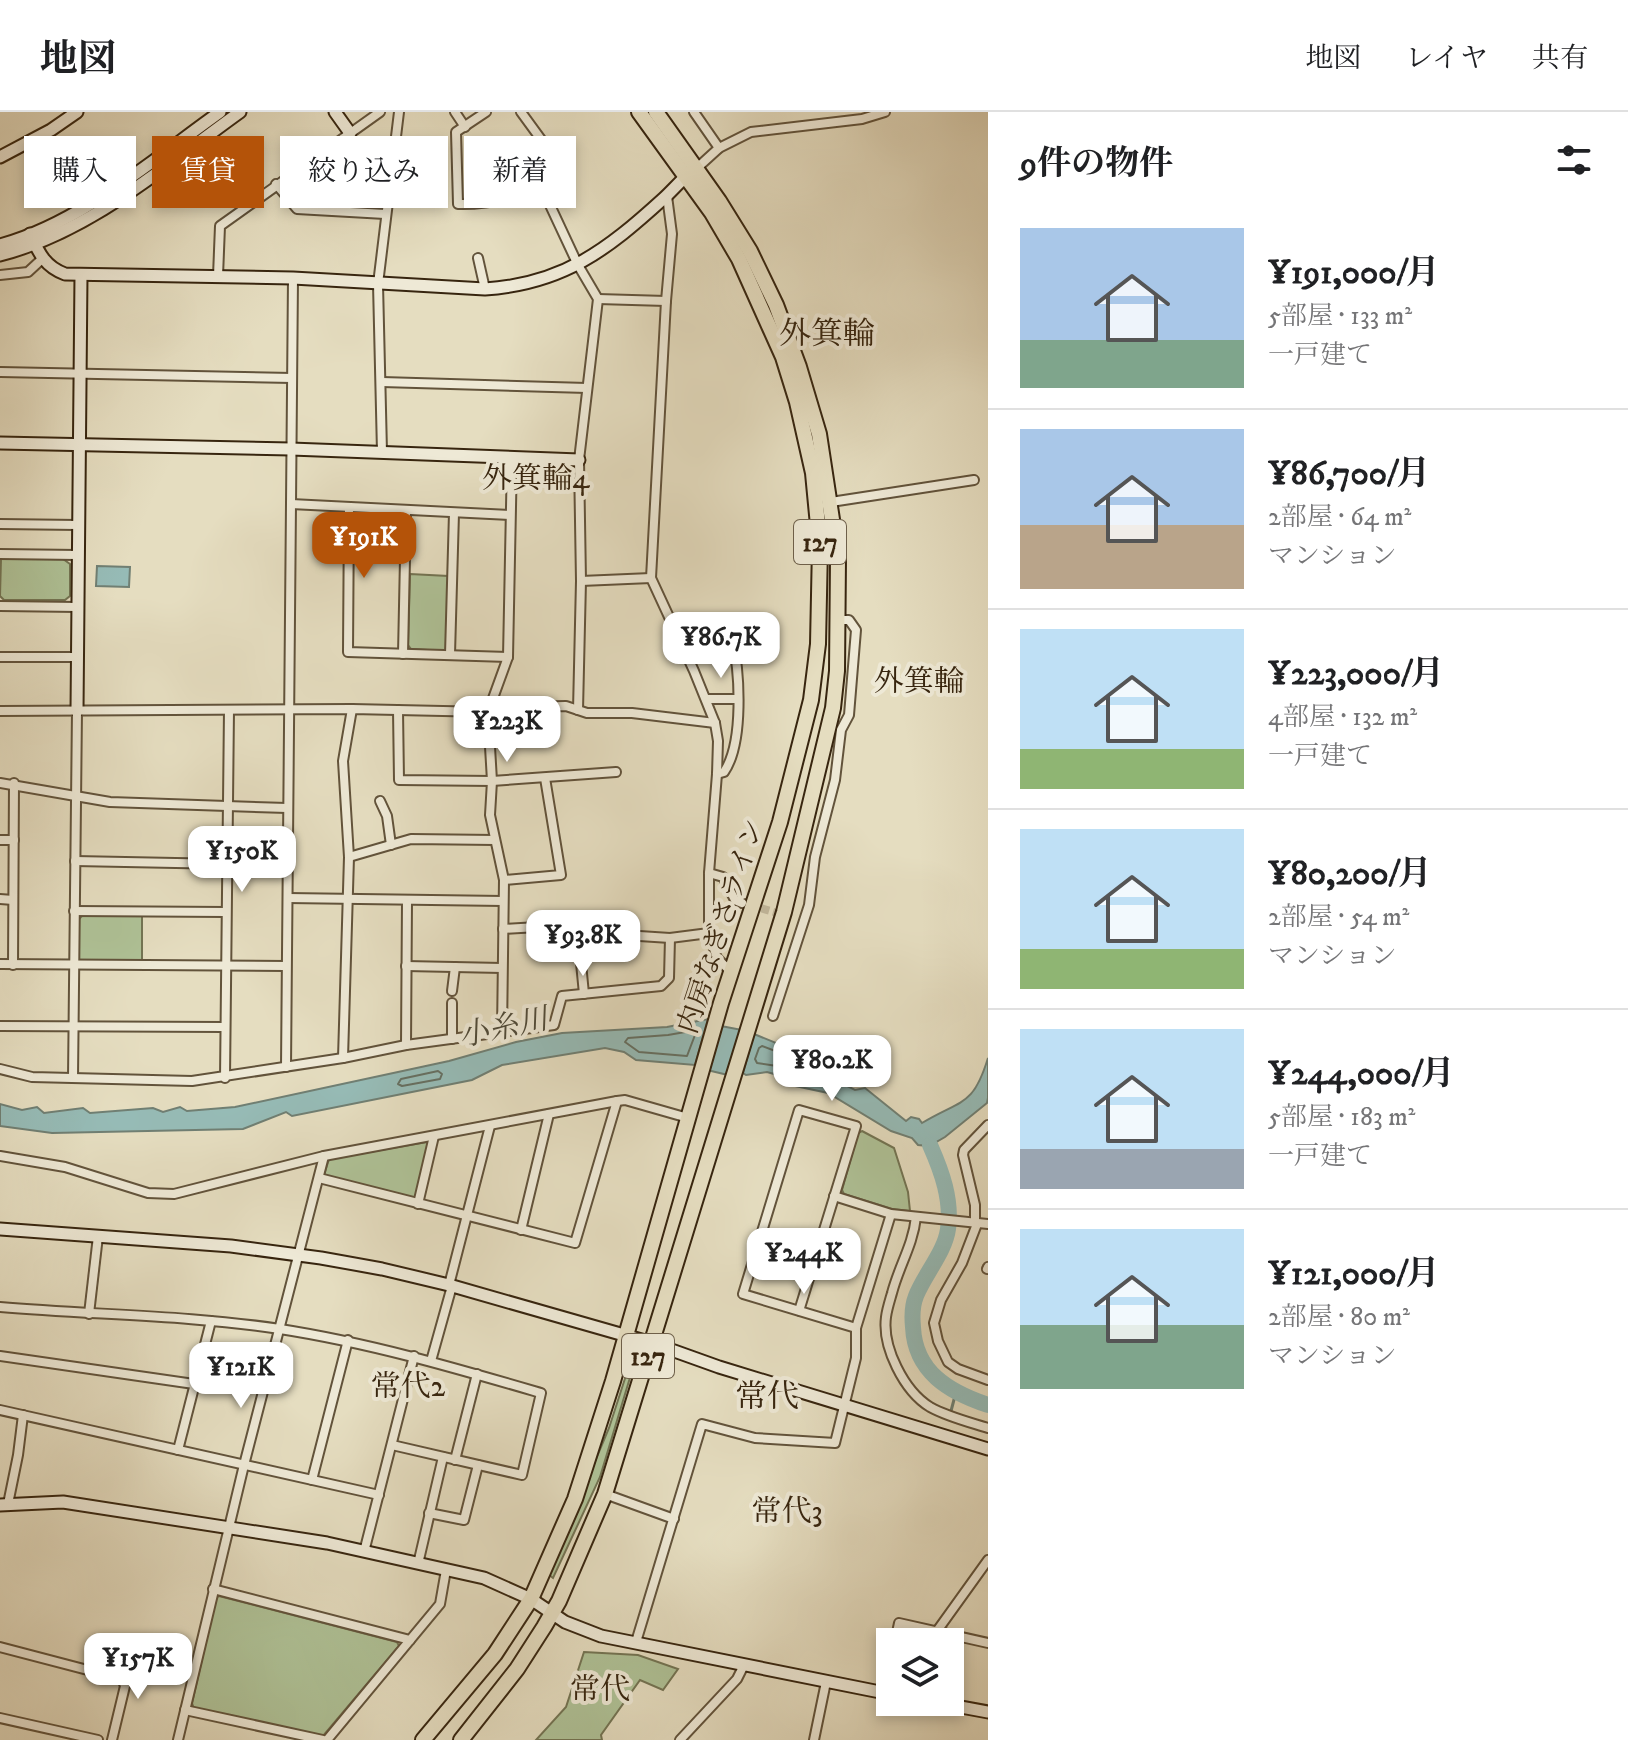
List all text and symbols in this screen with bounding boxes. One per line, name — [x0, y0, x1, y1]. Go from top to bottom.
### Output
text: 地図 — [40, 36, 116, 84]
text: 地図 — [1305, 41, 1361, 76]
text: レイヤ — [1405, 41, 1488, 76]
text: 共有 — [1532, 41, 1588, 76]
chip: 購入 — [24, 136, 136, 208]
chip: 賃貸 — [152, 136, 264, 208]
chip: 絞り込み — [280, 136, 448, 208]
chip: 新着 — [464, 136, 576, 208]
icon: filters — [1552, 138, 1596, 182]
text: 9件の物件 — [1020, 143, 1173, 185]
text: ¥191,000/月 — [1268, 252, 1440, 294]
icon: home — [1084, 260, 1180, 356]
text: 5部屋 · 133 m² — [1268, 300, 1412, 333]
district label: 外箕輪 — [779, 315, 875, 355]
text: 一戸建て — [1268, 339, 1372, 372]
text: ¥86,700/月 — [1268, 453, 1430, 495]
district label: 外箕輪4 — [482, 461, 590, 498]
icon: home — [1084, 461, 1180, 557]
text: 2部屋 · 64 m² — [1268, 501, 1411, 534]
pin: ¥191K — [308, 512, 420, 580]
road number: 127 — [794, 520, 846, 564]
text: ¥191K — [330, 521, 398, 554]
text: マンション — [1268, 540, 1397, 573]
pin: ¥86.7K — [656, 612, 786, 680]
text: ¥86.7K — [681, 621, 761, 654]
text: ¥223,000/月 — [1268, 653, 1444, 695]
icon: home — [1084, 661, 1180, 757]
district label: 外箕輪 — [874, 664, 964, 701]
pin: ¥223K — [451, 696, 563, 764]
text: 4部屋 · 132 m² — [1268, 701, 1417, 734]
text: ¥223K — [472, 705, 542, 738]
text: 一戸建て — [1268, 740, 1372, 773]
street label: 内房なぎさライン — [670, 815, 773, 1038]
pin: ¥150K — [186, 826, 298, 894]
text: ¥150K — [206, 835, 278, 868]
text: ¥80,200/月 — [1268, 853, 1432, 895]
icon: home — [1084, 861, 1180, 957]
text: 2部屋 · 54 m² — [1268, 901, 1409, 934]
pin: ¥93.8K — [518, 910, 648, 978]
text: ¥93.8K — [544, 919, 622, 952]
text: マンション — [1268, 940, 1397, 973]
water label: 小糸川 — [455, 1000, 554, 1056]
pin: ¥80.2K — [767, 1035, 897, 1103]
text: ¥80.2K — [791, 1044, 873, 1077]
text: ¥244,000/月 — [1268, 1053, 1455, 1095]
icon: home — [1084, 1061, 1180, 1157]
text: 5部屋 · 183 m² — [1268, 1101, 1415, 1134]
text: 一戸建て — [1268, 1140, 1372, 1173]
pin: ¥244K — [748, 1228, 860, 1296]
text: ¥244K — [765, 1237, 843, 1270]
text: ¥121,000/月 — [1268, 1253, 1440, 1295]
icon: home — [1084, 1261, 1180, 1357]
text: 2部屋 · 80 m² — [1268, 1301, 1410, 1334]
road number: 127 — [622, 1334, 674, 1378]
text: マンション — [1268, 1340, 1397, 1373]
pin: ¥121K — [185, 1342, 297, 1410]
text: ¥121K — [207, 1351, 275, 1384]
district label: 常代2 — [371, 1369, 446, 1406]
district label: 常代 — [735, 1378, 799, 1418]
district label: 常代3 — [751, 1494, 823, 1531]
map controls — [876, 1628, 964, 1716]
button: layers — [876, 1628, 964, 1716]
pin: ¥157K — [82, 1633, 194, 1701]
text: ¥157K — [102, 1642, 174, 1675]
district label: 常代 — [570, 1672, 630, 1709]

